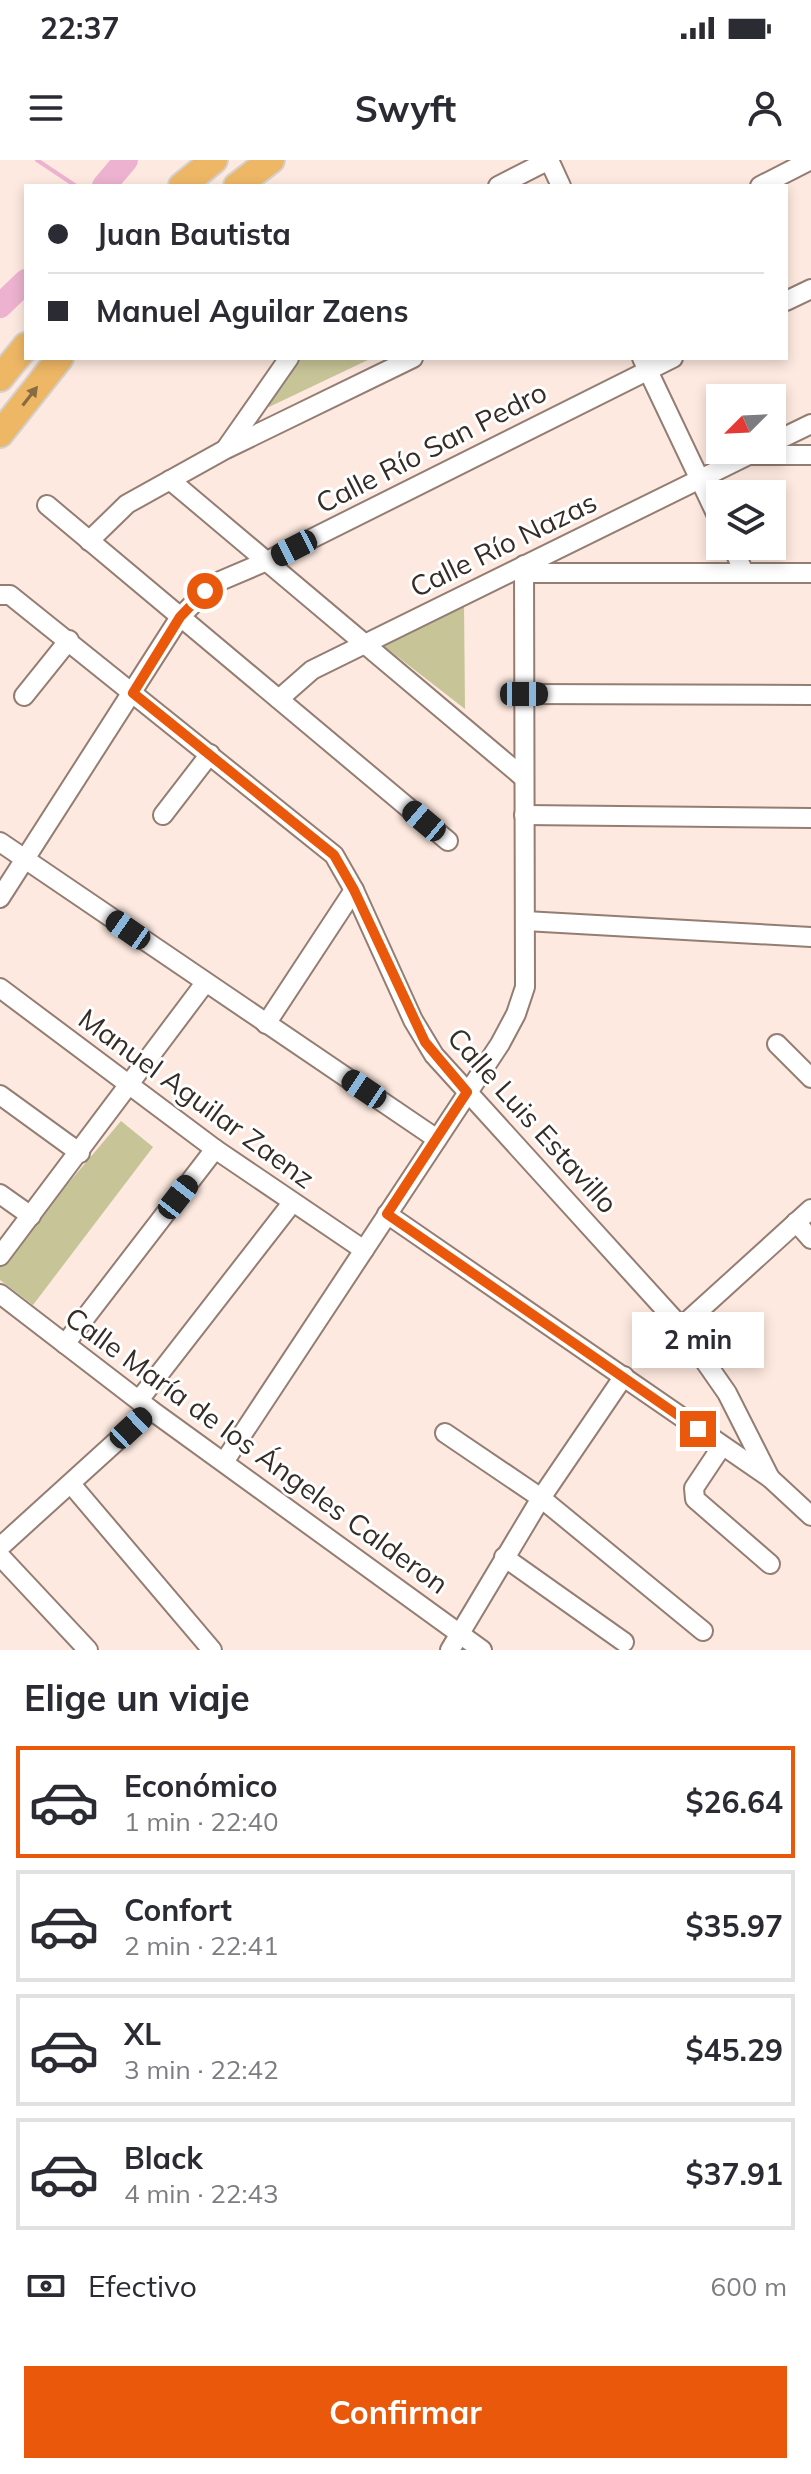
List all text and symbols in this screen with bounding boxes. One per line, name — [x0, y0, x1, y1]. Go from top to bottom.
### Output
text: 22:37 — [40, 9, 119, 47]
icon: menu — [24, 86, 68, 130]
text: Swyft — [355, 86, 456, 131]
icon: person — [743, 86, 787, 130]
text: Juan Bautista — [96, 215, 291, 253]
text: Manuel Aguilar Zaens — [96, 292, 408, 330]
street label: Calle Río San Pedro — [310, 374, 552, 520]
north arrow — [706, 384, 786, 464]
map controls — [706, 384, 786, 560]
one-way arrow — [21, 386, 37, 406]
button: layers — [706, 480, 786, 560]
street label: Calle Río Nazas — [404, 484, 602, 604]
car — [267, 526, 321, 570]
route start — [187, 573, 223, 609]
car — [500, 682, 548, 706]
car — [398, 796, 450, 846]
car — [101, 906, 155, 954]
street label: Manuel Aguilar Zaenz — [72, 1001, 322, 1195]
street label: Calle Luis Estavillo — [440, 1020, 626, 1220]
car — [337, 1066, 391, 1112]
car — [154, 1171, 202, 1223]
street label: Calle María de los Ángeles Calderon — [59, 1299, 455, 1601]
callout: 2 min — [632, 1313, 764, 1369]
text: 2 min — [664, 1323, 732, 1356]
car — [105, 1403, 157, 1453]
route end — [680, 1411, 716, 1447]
text: Elige un viaje — [24, 1675, 250, 1720]
icon: car — [28, 1766, 100, 1838]
text: Económico — [124, 1767, 278, 1805]
text: $26.64 — [686, 1783, 783, 1821]
text: 1 min · 22:40 — [124, 1805, 279, 1838]
icon: car — [28, 1890, 100, 1962]
text: Confort — [124, 1891, 232, 1929]
text: $35.97 — [686, 1907, 783, 1945]
text: 2 min · 22:41 — [124, 1929, 279, 1962]
icon: car — [28, 2014, 100, 2086]
text: XL — [124, 2015, 161, 2053]
text: $45.29 — [686, 2031, 783, 2069]
text: 3 min · 22:42 — [124, 2053, 279, 2086]
icon: car — [28, 2138, 100, 2210]
text: Black — [124, 2139, 203, 2177]
text: $37.91 — [686, 2155, 783, 2193]
text: 4 min · 22:43 — [124, 2177, 279, 2210]
icon: cash — [24, 2264, 68, 2308]
text: Efectivo — [88, 2267, 197, 2305]
text: 600 m — [711, 2270, 787, 2303]
button: Confirmar — [24, 2366, 787, 2458]

